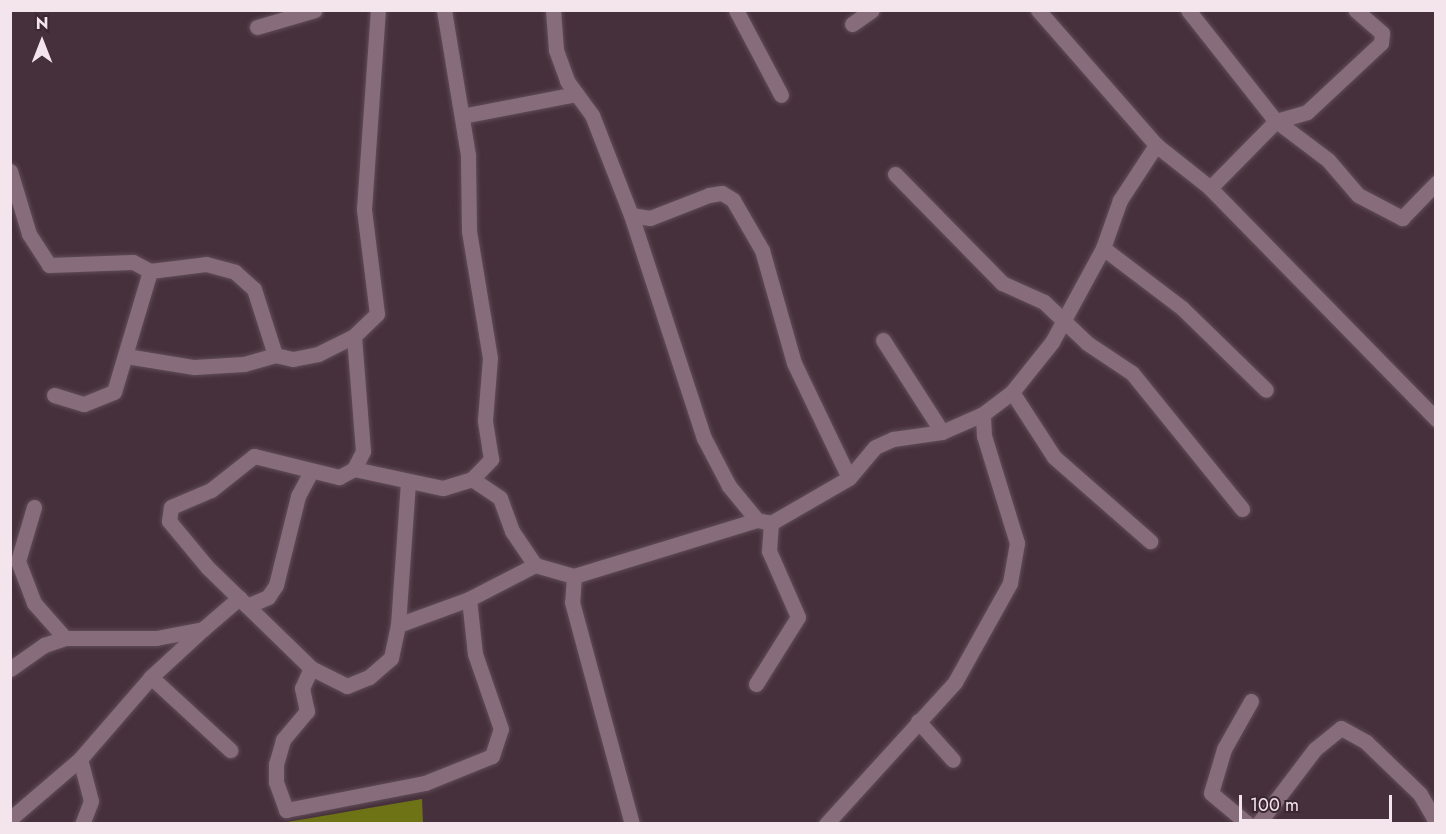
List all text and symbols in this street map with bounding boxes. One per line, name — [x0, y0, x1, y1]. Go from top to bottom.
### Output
north arrow — [12, 12, 72, 72]
text: N — [36, 12, 48, 35]
scale bar — [1242, 783, 1395, 821]
text: 100 m — [1250, 792, 1299, 818]

